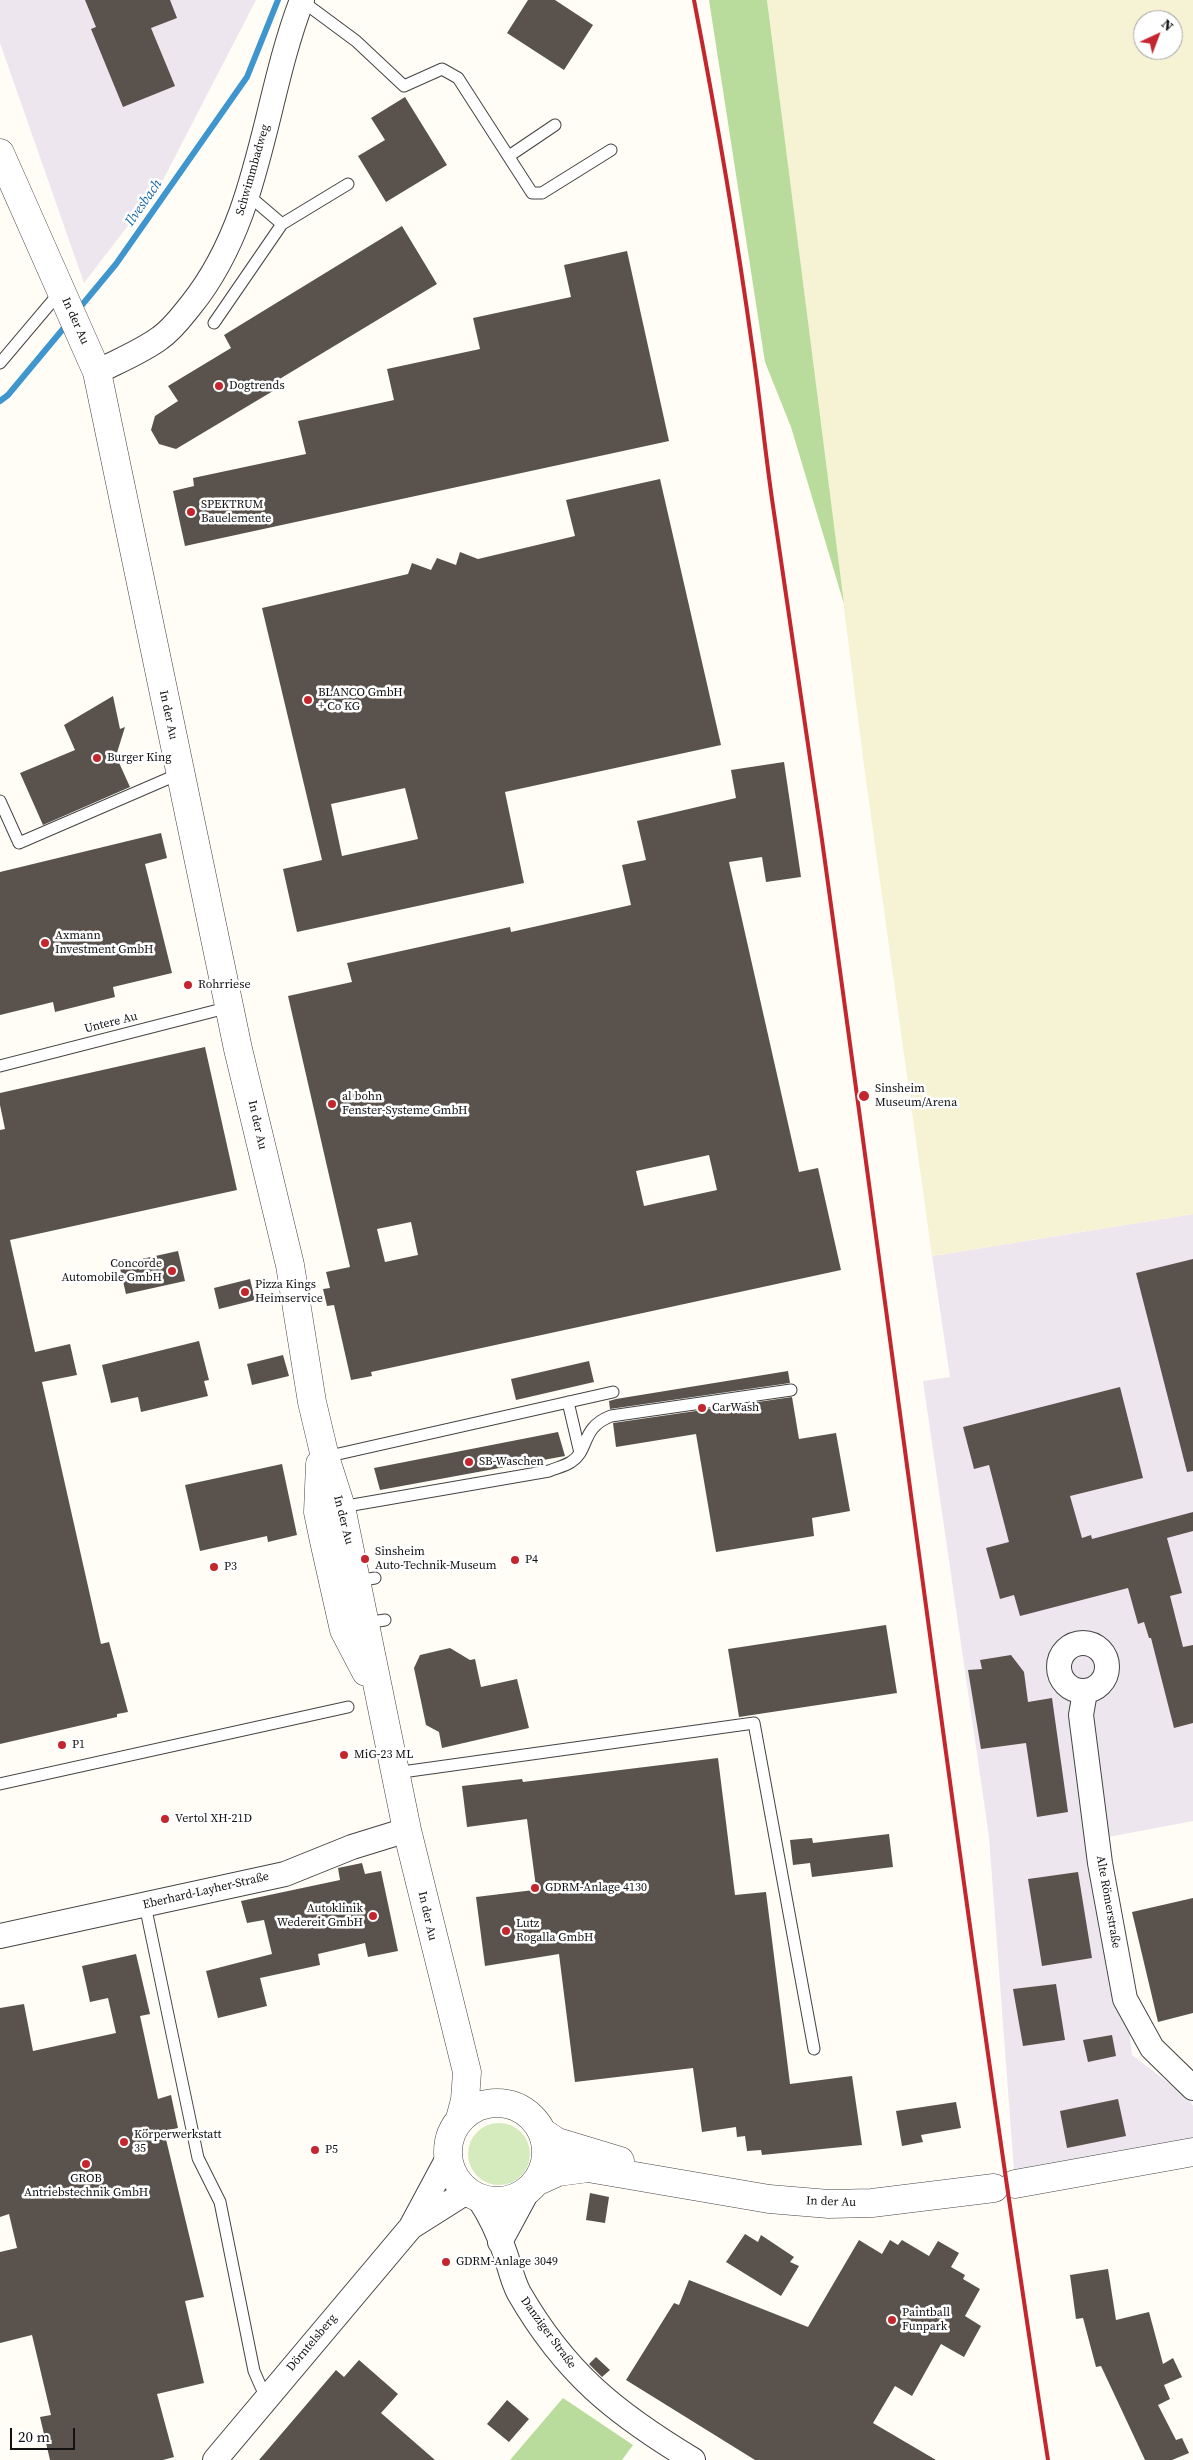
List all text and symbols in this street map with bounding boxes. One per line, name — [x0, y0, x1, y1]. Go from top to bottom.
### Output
north arrow — [1133, 10, 1183, 60]
text: N — [1157, 14, 1178, 36]
street label: Schwimmbadweg — [233, 123, 273, 217]
water label: Ilvesbach — [122, 176, 166, 230]
street label: In der Au — [58, 295, 92, 347]
place label: Dogtrends — [229, 379, 285, 393]
marker: Dogtrends — [213, 380, 225, 392]
place label: SPEKTRUM Bauelemente — [201, 498, 271, 526]
marker: SPEKTRUM Bauelemente — [185, 506, 197, 518]
place label: BLANCO GmbH + Co KG — [318, 686, 403, 714]
street label: In der Au — [156, 689, 180, 741]
marker: BLANCO GmbH + Co KG — [302, 694, 314, 706]
place label: Burger King — [107, 751, 171, 765]
marker: Burger King — [91, 752, 103, 764]
place label: Axmann Investment GmbH — [55, 929, 153, 957]
marker: Axmann Investment GmbH — [39, 937, 51, 949]
place label: Rohrriese — [198, 978, 251, 992]
marker: Rohrriese — [182, 979, 194, 991]
street label: Untere Au — [83, 1009, 139, 1037]
place label: Sinsheim Museum/Arena — [875, 1082, 957, 1110]
marker: Sinsheim Museum/Arena — [857, 1089, 871, 1103]
place label: al bohn Fenster-Systeme GmbH — [342, 1090, 468, 1118]
marker: al bohn Fenster-Systeme GmbH — [326, 1098, 338, 1110]
street label: In der Au — [244, 1099, 270, 1151]
place label: Concorde Automobile GmbH — [61, 1257, 162, 1285]
marker: Concorde Automobile GmbH — [166, 1265, 178, 1277]
place label: Pizza Kings Heimservice — [255, 1278, 323, 1306]
marker: Pizza Kings Heimservice — [239, 1286, 251, 1298]
place label: CarWash — [712, 1401, 759, 1415]
marker: CarWash — [696, 1402, 708, 1414]
place label: SB-Waschen — [479, 1455, 544, 1469]
marker: SB-Waschen — [463, 1456, 475, 1468]
street label: In der Au — [330, 1494, 356, 1546]
place label: Sinsheim Auto-Technik-Museum — [375, 1545, 497, 1573]
marker: Sinsheim Auto-Technik-Museum — [359, 1553, 371, 1565]
place label: P4 — [525, 1553, 538, 1567]
marker: P4 — [509, 1554, 521, 1566]
place label: P3 — [224, 1560, 237, 1574]
marker: P3 — [208, 1561, 220, 1573]
place label: P1 — [72, 1738, 85, 1752]
marker: P1 — [56, 1739, 68, 1751]
place label: MiG-23 ML — [354, 1748, 413, 1762]
marker: MiG-23 ML — [338, 1749, 350, 1761]
place label: Vertol XH-21D — [175, 1812, 252, 1826]
marker: Vertol XH-21D — [159, 1813, 171, 1825]
street label: Alte Römerstraße — [1093, 1855, 1123, 1949]
street label: Eberhard-Layher-Straße — [142, 1869, 270, 1913]
place label: GDRM-Anlage 4130 — [545, 1881, 647, 1895]
marker: GDRM-Anlage 4130 — [529, 1882, 541, 1894]
street label: In der Au — [414, 1890, 440, 1942]
place label: Autoklinik Wedereit GmbH — [277, 1902, 363, 1930]
marker: Autoklinik Wedereit GmbH — [367, 1910, 379, 1922]
place label: Lutz Rogalla GmbH — [516, 1917, 593, 1945]
marker: Lutz Rogalla GmbH — [500, 1925, 512, 1937]
place label: Körperwerkstatt 35 — [134, 2128, 221, 2156]
marker: Körperwerkstatt 35 — [118, 2136, 130, 2148]
place label: P5 — [325, 2143, 338, 2157]
marker: P5 — [309, 2144, 321, 2156]
marker: GROB Antriebstechnik GmbH — [80, 2158, 92, 2170]
place label: GROB Antriebstechnik GmbH — [24, 2172, 148, 2200]
street label: In der Au — [806, 2194, 856, 2210]
place label: GDRM-Anlage 3049 — [456, 2255, 558, 2269]
marker: GDRM-Anlage 3049 — [440, 2256, 452, 2268]
street label: Danziger Straße — [517, 2294, 579, 2372]
place label: Paintball Funpark — [902, 2306, 950, 2334]
street label: Dörntelsberg — [284, 2311, 340, 2375]
marker: Paintball Funpark — [886, 2314, 898, 2326]
scale bar — [12, 2418, 78, 2450]
text: 20 m — [18, 2426, 50, 2447]

